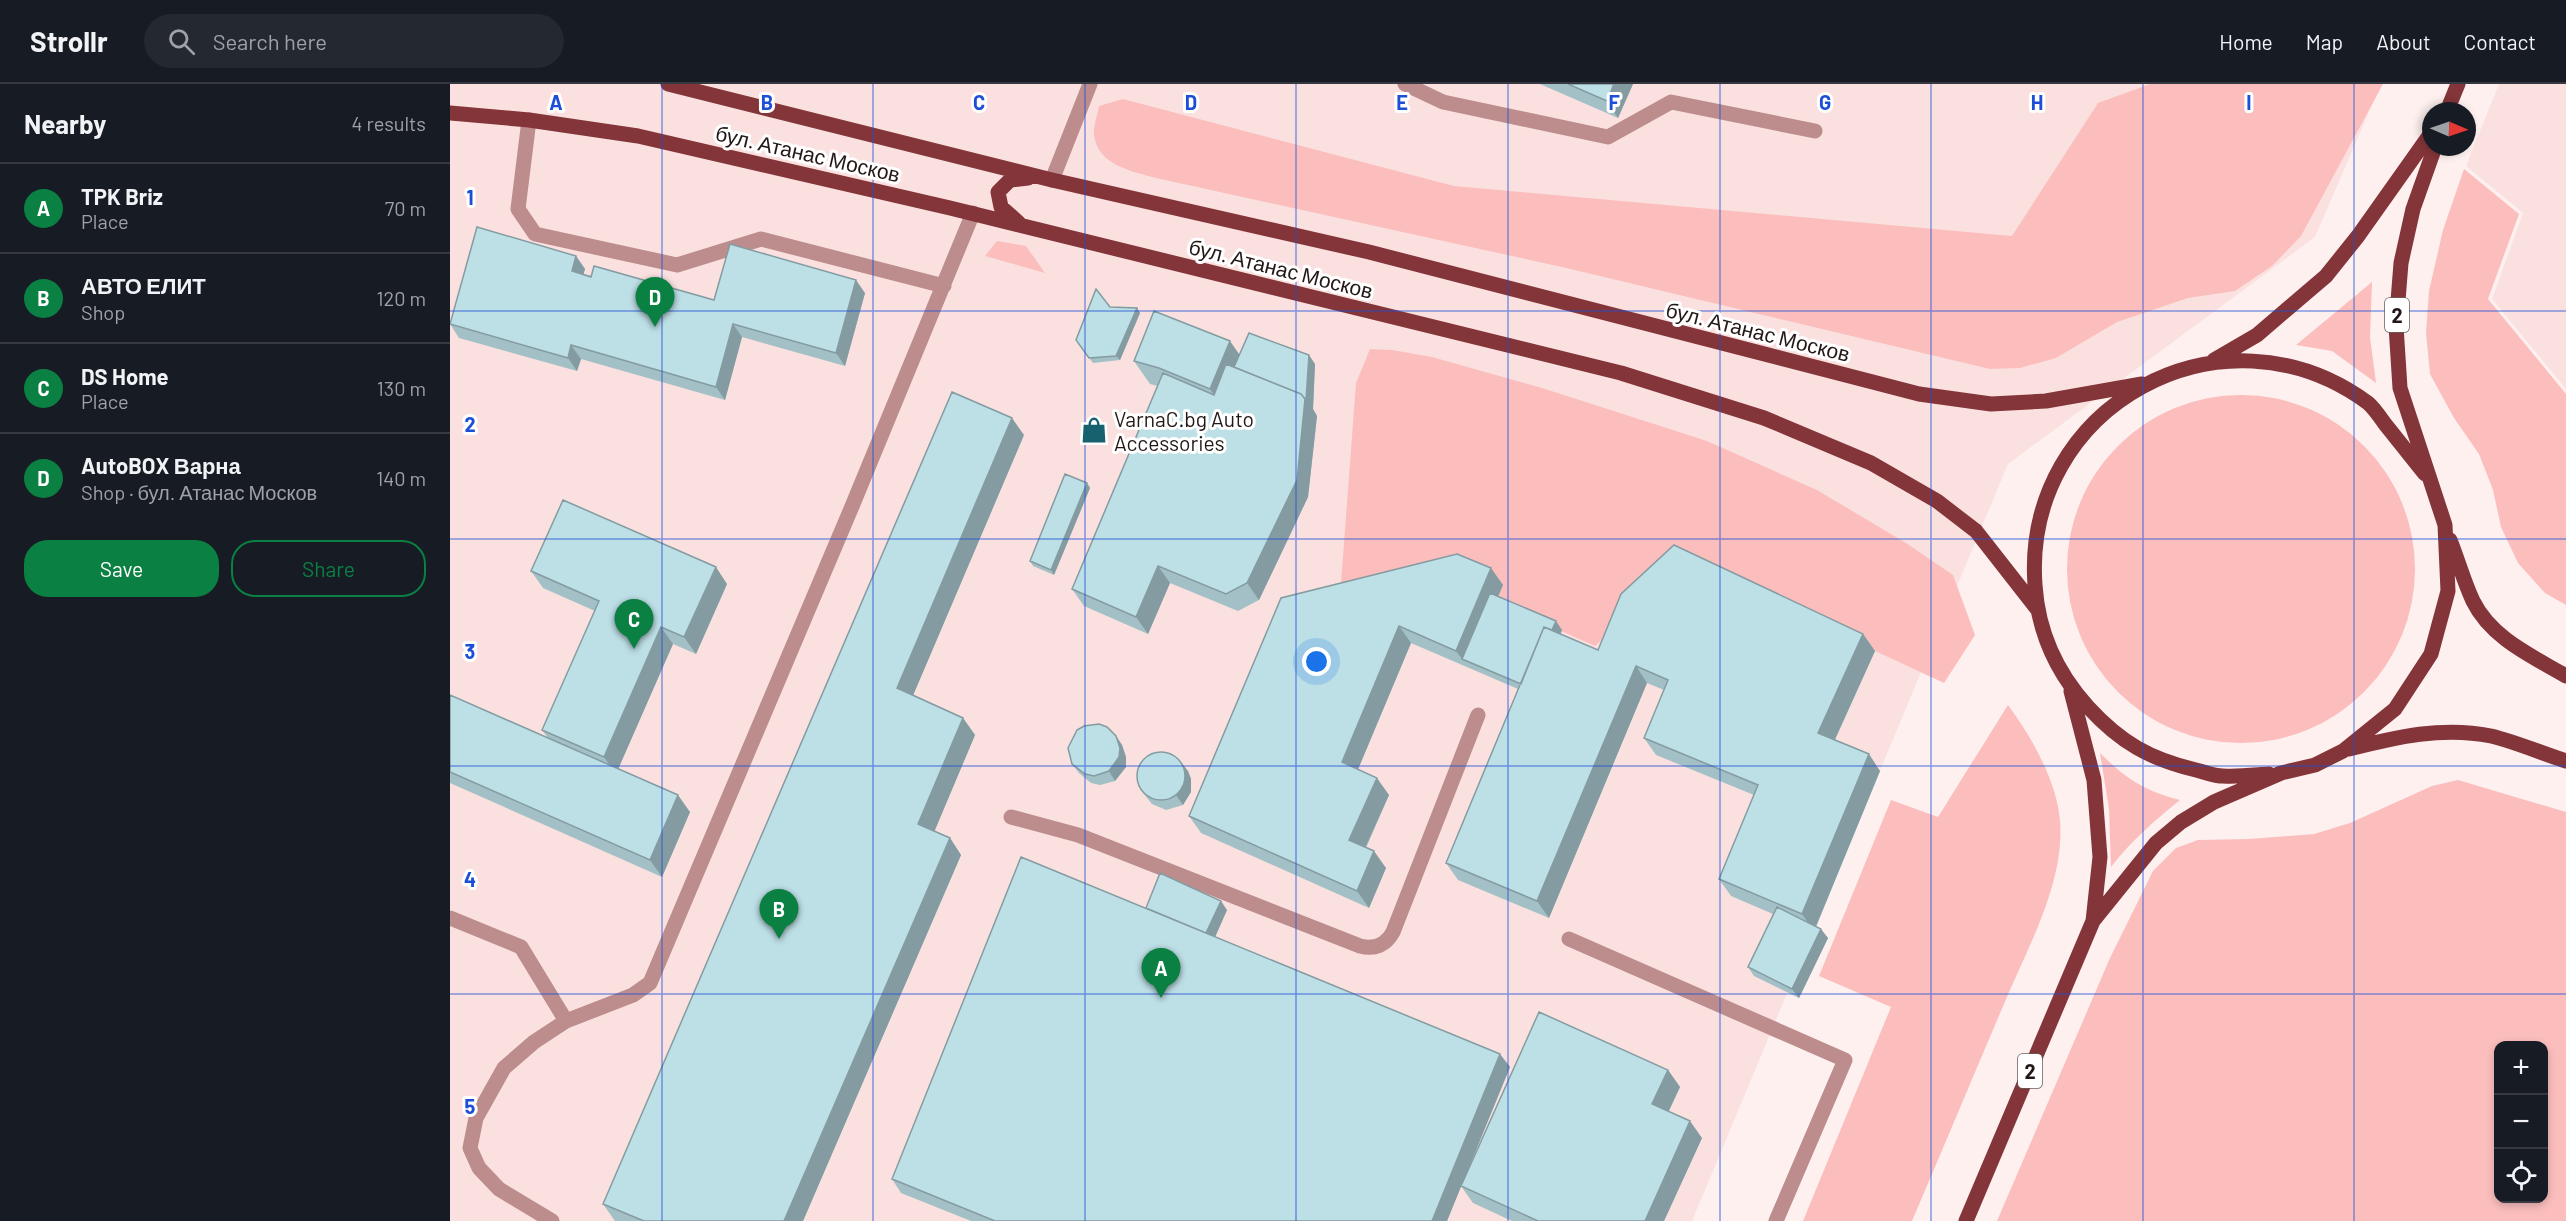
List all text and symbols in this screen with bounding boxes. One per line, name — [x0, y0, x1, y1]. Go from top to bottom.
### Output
search box — [144, 14, 564, 68]
text: Strollr — [30, 24, 108, 58]
icon: search — [165, 25, 198, 58]
text: Search here — [213, 28, 327, 54]
text: Home — [2219, 29, 2273, 54]
text: Map — [2306, 29, 2343, 54]
text: About — [2376, 29, 2431, 54]
text: Contact — [2464, 29, 2536, 54]
text: A — [549, 90, 563, 114]
text: B — [761, 90, 773, 114]
text: C — [973, 90, 985, 114]
text: D — [1185, 90, 1197, 114]
text: E — [1396, 90, 1408, 114]
text: F — [1608, 90, 1620, 114]
text: G — [1819, 90, 1831, 114]
text: H — [2031, 90, 2043, 114]
text: I — [2246, 90, 2252, 114]
north arrow — [2422, 102, 2476, 156]
text: Nearby — [24, 108, 106, 139]
text: 4 results — [351, 111, 426, 135]
street label: бул. Атанас Москов — [713, 120, 903, 186]
text: TPK Briz — [81, 183, 163, 209]
text: 1 — [466, 185, 474, 209]
text: A — [37, 196, 50, 220]
text: 70 m — [385, 196, 426, 220]
text: Place — [81, 209, 129, 233]
street label: бул. Атанас Москов — [1186, 233, 1376, 303]
text: АВТО ЕЛИТ — [81, 272, 206, 298]
pin: D — [636, 278, 674, 327]
text: B — [37, 286, 50, 310]
text: 120 m — [376, 286, 426, 310]
street label: бул. Атанас Москов — [1663, 296, 1853, 366]
road number: 2 — [2385, 298, 2409, 332]
text: Shop — [81, 300, 125, 324]
text: DS Home — [81, 363, 168, 389]
text: C — [37, 376, 50, 400]
text: 130 m — [377, 376, 426, 400]
text: Place — [81, 389, 129, 413]
place label: VarnaC.bg Auto Accessories — [1114, 406, 1254, 455]
text: 2 — [464, 412, 476, 436]
shop icon: VarnaC.bg Auto Accessories — [1079, 415, 1109, 445]
text: AutoBOX Варна — [81, 452, 241, 478]
text: D — [37, 466, 50, 490]
text: 140 m — [376, 466, 426, 490]
text: Shop · бул. Атанас Москов — [81, 480, 317, 504]
button: Save — [24, 540, 219, 597]
button: Share — [231, 540, 426, 597]
pin: C — [614, 600, 654, 649]
text: 3 — [465, 639, 475, 663]
your location — [1302, 647, 1331, 676]
text: 4 — [464, 867, 476, 891]
pin: B — [760, 890, 798, 939]
pin: A — [1142, 948, 1180, 998]
map controls — [2494, 1041, 2548, 1203]
button: + — [2494, 1041, 2548, 1095]
road number: 2 — [2018, 1054, 2042, 1088]
text: 5 — [465, 1094, 476, 1118]
button: − — [2494, 1095, 2548, 1149]
button: locate — [2494, 1149, 2548, 1203]

